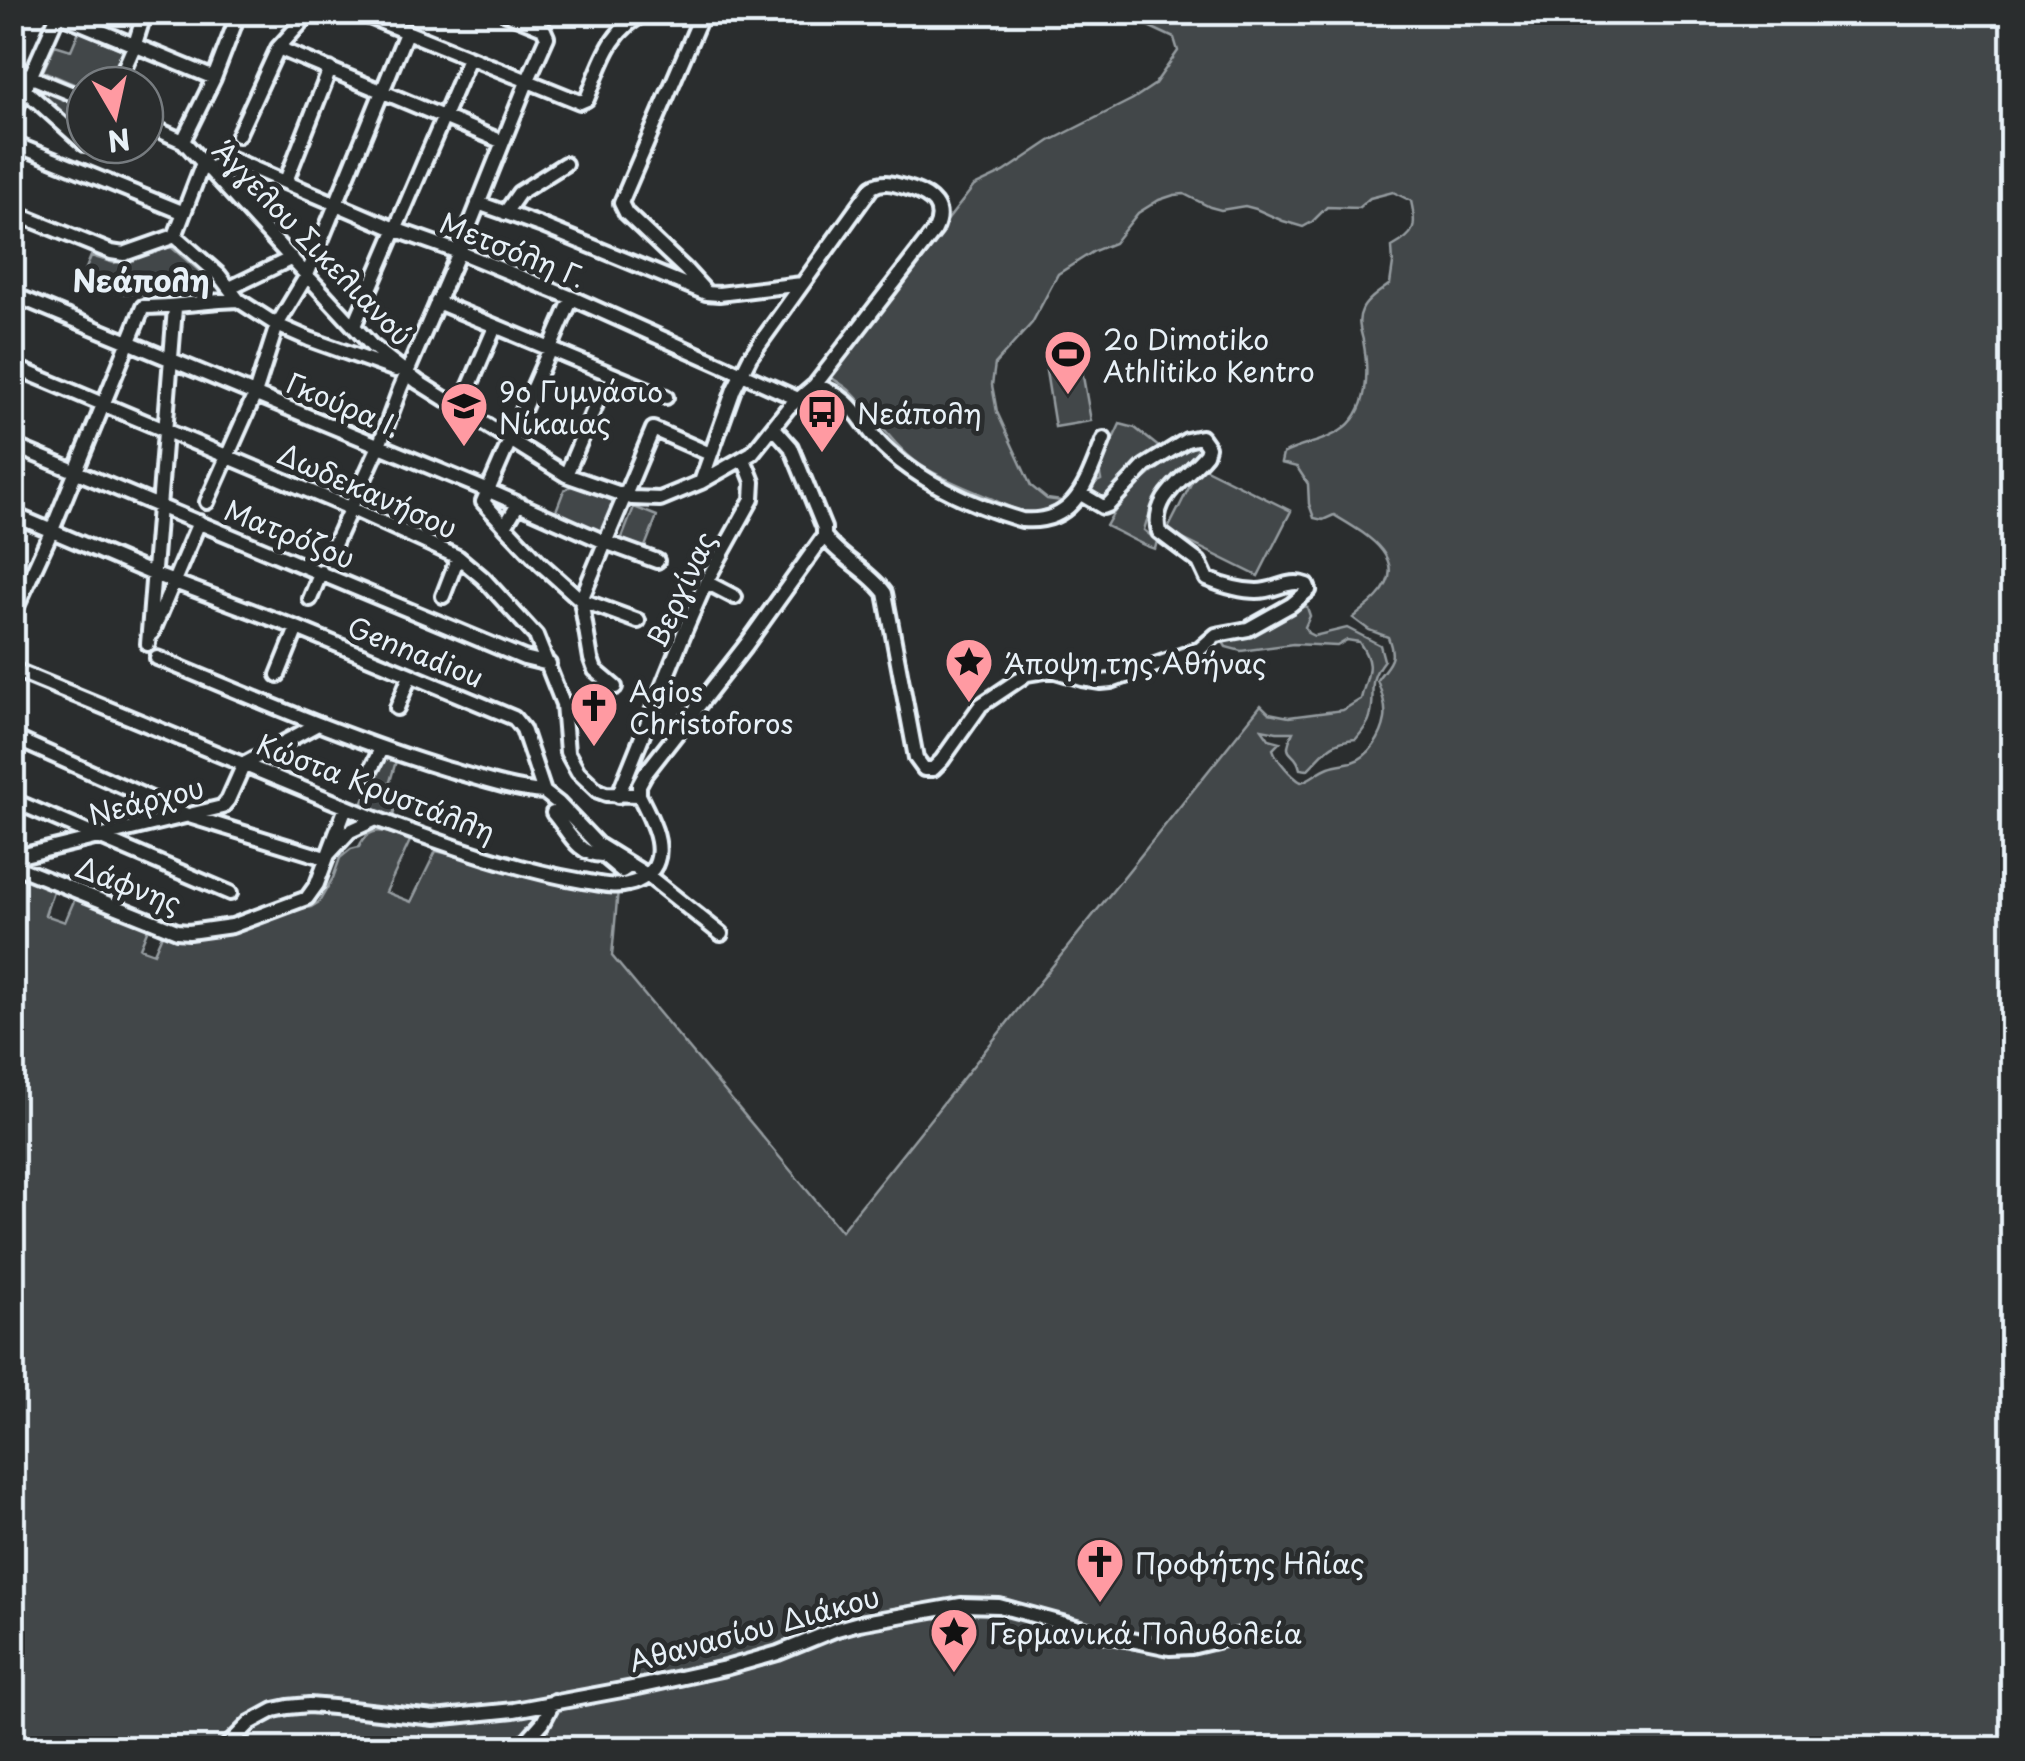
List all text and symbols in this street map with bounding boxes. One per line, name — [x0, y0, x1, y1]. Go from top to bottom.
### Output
north arrow — [65, 65, 165, 165]
text: N — [105, 118, 133, 164]
street label: Άγγελου Σικελιανού — [203, 129, 423, 355]
street label: Μετσόλη Γ. — [434, 200, 592, 298]
district label: Νεάπολη — [72, 257, 210, 302]
place label: 2o Dimotiko Athlitiko Kentro — [1103, 317, 1315, 392]
sports icon: 2o Dimotiko Athlitiko Kentro — [1042, 328, 1094, 396]
street label: Γκούρα Ι. — [280, 361, 408, 447]
place label: 9ο Γυμνάσιο Νίκαιας — [499, 369, 663, 444]
school or university icon: 9ο Γυμνάσιο Νίκαιας — [438, 380, 490, 448]
bus stop icon: Νεάπολη — [796, 386, 848, 454]
place label: Νεάπολη — [857, 391, 982, 434]
street label: Δωδεκανήσου — [272, 431, 464, 549]
street label: Ματρόζου — [218, 487, 362, 579]
street label: Βεργίνας — [634, 524, 726, 654]
street label: Gennadiou — [341, 604, 491, 698]
place icon: Άποψη της Αθήνας — [943, 636, 995, 704]
place label: Άποψη της Αθήνας — [1004, 641, 1267, 684]
place label: Agios Christoforos — [629, 669, 793, 744]
church icon: Agios Christoforos — [568, 680, 620, 748]
street label: Κώστα Κρυστάλλη — [250, 722, 502, 852]
street label: Νεάρχου — [84, 765, 208, 835]
street label: Δάφνης — [70, 844, 188, 924]
church icon: Προφήτης Ηλίας — [1074, 1536, 1126, 1604]
place label: Προφήτης Ηλίας — [1135, 1541, 1365, 1584]
street label: Αθανασίου Διάκου — [624, 1574, 884, 1682]
place icon: Γερμανικά Πολυβολεία — [928, 1606, 980, 1674]
place label: Γερμανικά Πολυβολεία — [989, 1611, 1302, 1654]

